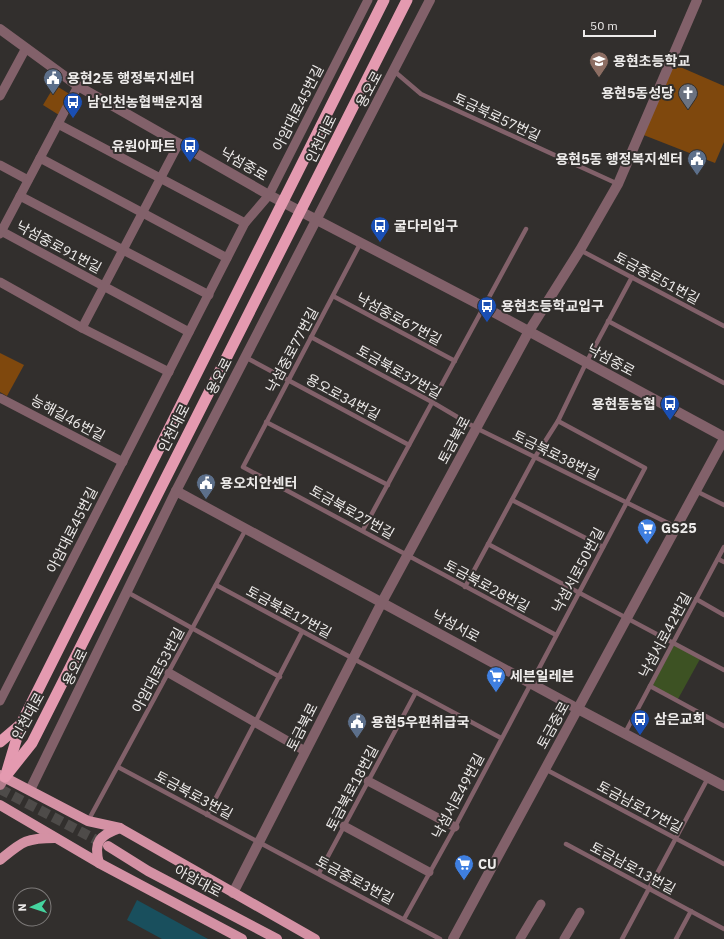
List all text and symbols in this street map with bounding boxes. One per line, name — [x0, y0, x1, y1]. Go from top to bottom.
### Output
scale bar — [584, 12, 655, 38]
text: 50 m — [590, 18, 618, 33]
school or university icon: 용현초등학교 — [588, 50, 610, 78]
place label: 용현초등학교 — [613, 52, 690, 70]
street label: 아암대로45번길 — [269, 62, 327, 154]
public building icon: 용현2동 행정복지센터 — [42, 67, 64, 95]
street label: 용오로 — [352, 68, 386, 110]
place label: 용현2동 행정복지센터 — [67, 69, 195, 87]
church icon: 용현5동성당 — [677, 82, 699, 110]
place label: 용현5동성당 — [601, 84, 674, 102]
street label: 토금북로57번길 — [451, 89, 543, 145]
bus stop icon: 남인천농협백운지점 — [62, 91, 84, 119]
place label: 남인천농협백운지점 — [87, 93, 203, 111]
street label: 인천대로 — [302, 112, 340, 166]
bus stop icon: 유원아파트 — [179, 135, 201, 163]
place label: 유원아파트 — [112, 137, 176, 155]
street label: 낙섬중로 — [217, 143, 271, 185]
public building icon: 용현5동 행정복지센터 — [686, 148, 708, 176]
place label: 용현5동 행정복지센터 — [555, 150, 683, 168]
bus stop icon: 굴다리입구 — [369, 215, 391, 243]
street label: 낙섬중로91번길 — [13, 217, 105, 277]
place label: 굴다리입구 — [394, 217, 459, 235]
street label: 토금중로51번길 — [611, 248, 703, 308]
street label: 낙섬중로67번길 — [353, 289, 445, 349]
bus stop icon: 용현초등학교입구 — [476, 295, 498, 323]
place label: 용현초등학교입구 — [501, 297, 604, 315]
street label: 낙섬중로77번길 — [262, 304, 322, 396]
street label: 낙섬중로 — [584, 340, 638, 380]
street label: 토금북로37번길 — [353, 341, 445, 403]
street label: 용오로 — [202, 355, 236, 397]
street label: 용오로34번길 — [303, 370, 383, 424]
street label: 능해길46번길 — [28, 391, 108, 445]
bus stop icon: 용현동농협 — [659, 393, 681, 421]
place label: 용현동농협 — [592, 395, 656, 413]
street label: 인천대로 — [154, 401, 194, 455]
street label: 토금북로 — [434, 413, 474, 467]
street label: 토금북로38번길 — [510, 426, 602, 484]
public building icon: 용오치안센터 — [195, 472, 217, 500]
place label: 용오치안센터 — [220, 474, 297, 492]
street label: 토금북로27번길 — [306, 481, 398, 543]
street label: 아암대로45번길 — [43, 484, 101, 576]
supermarket icon: GS25 — [636, 517, 658, 545]
place label: GS25 — [661, 519, 697, 537]
street label: 낙섬서로50번길 — [548, 524, 608, 616]
street label: 토금북로28번길 — [441, 556, 533, 616]
street label: 토금북로17번길 — [243, 582, 335, 642]
street label: 낙섬서로42번길 — [635, 589, 695, 681]
street label: 낙섬서로 — [429, 606, 483, 646]
street label: 아암대로53번길 — [128, 624, 188, 716]
street label: 용오로 — [58, 646, 92, 688]
supermarket icon: 세븐일레븐 — [485, 665, 507, 693]
place label: 세븐일레븐 — [510, 667, 575, 685]
street label: 인천대로 — [8, 689, 48, 743]
street label: 토금중로 — [533, 698, 573, 752]
street label: 토금북로 — [282, 700, 322, 754]
bus stop icon: 삼은교회 — [629, 708, 651, 736]
place label: 삼은교회 — [654, 710, 706, 728]
public building icon: 용현5우편취급국 — [346, 711, 368, 739]
place label: 용현5우편취급국 — [371, 713, 470, 731]
street label: 토금북로18번길 — [322, 742, 382, 834]
street label: 낙섬서로49번길 — [428, 750, 488, 842]
street label: 토금북로3번길 — [152, 767, 236, 823]
street label: 토금남로17번길 — [594, 777, 686, 837]
street label: 토금남로13번길 — [587, 838, 679, 898]
street label: 토금중로3번길 — [313, 852, 397, 908]
supermarket icon: CU — [453, 853, 475, 881]
place label: CU — [478, 855, 497, 873]
street label: 아암대로 — [171, 861, 225, 901]
north arrow — [12, 887, 52, 927]
text: N — [15, 903, 29, 912]

